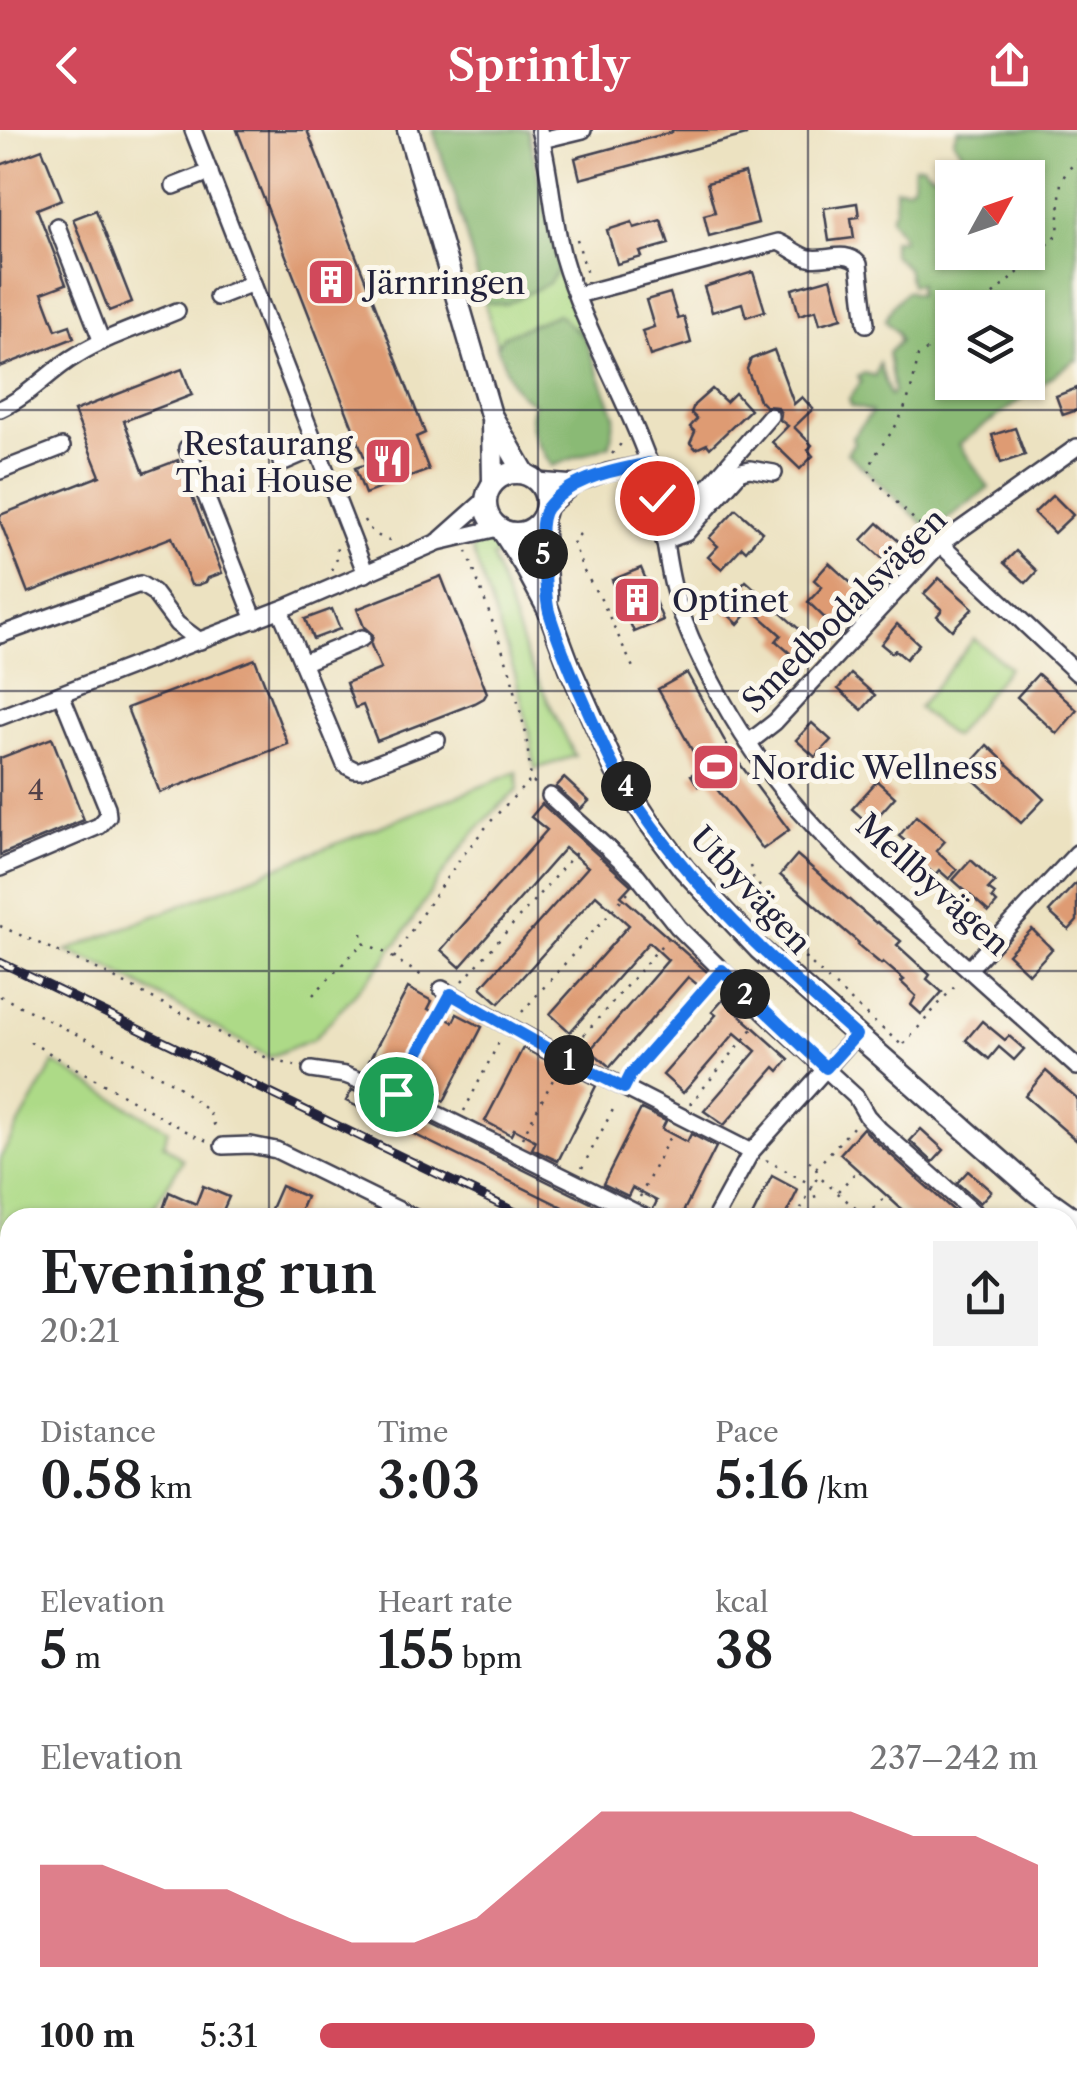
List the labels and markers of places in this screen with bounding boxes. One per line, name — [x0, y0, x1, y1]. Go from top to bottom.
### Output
building icon: Järnringen — [305, 256, 357, 308]
place label: Järnringen — [361, 263, 525, 302]
place label: Restaurang Thai House — [176, 424, 354, 500]
restaurant icon: Restaurang Thai House — [362, 435, 414, 487]
pin — [615, 456, 700, 541]
pin: 5 — [518, 529, 568, 579]
building icon: Optinet — [611, 574, 663, 626]
place label: Optinet — [672, 581, 789, 620]
sports icon: Nordic Wellness — [690, 741, 742, 793]
place label: Nordic Wellness — [751, 748, 998, 787]
pin: 4 — [601, 761, 651, 811]
pin: 2 — [720, 969, 770, 1019]
pin: 1 — [544, 1035, 594, 1085]
pin — [354, 1052, 439, 1137]

